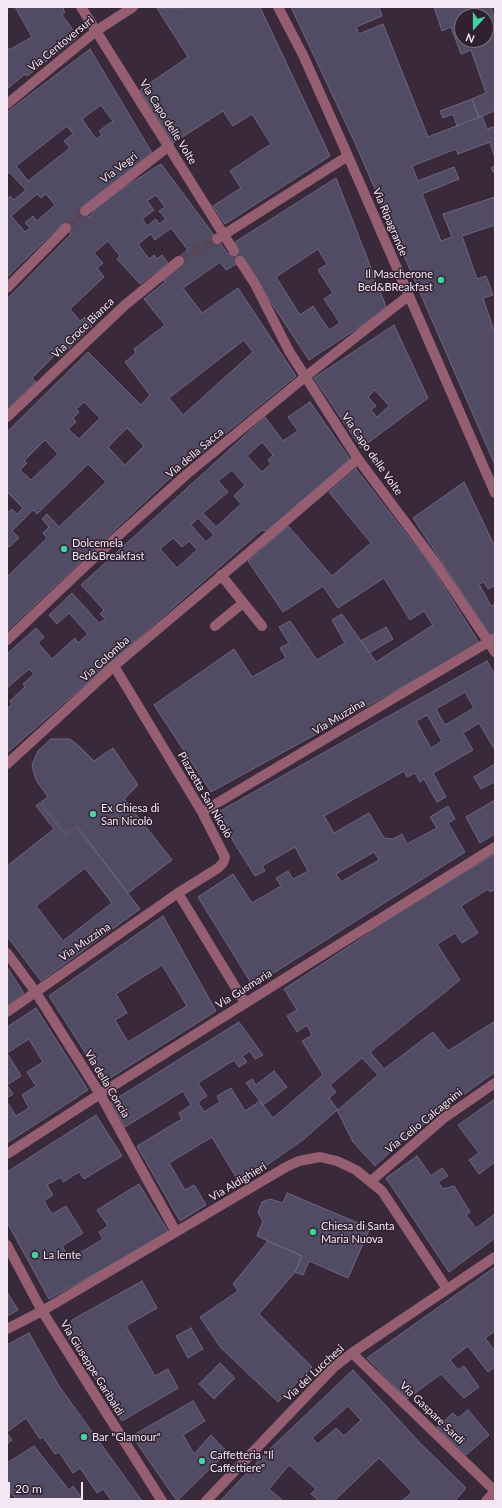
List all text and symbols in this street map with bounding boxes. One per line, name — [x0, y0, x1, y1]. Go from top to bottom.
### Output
north arrow — [454, 8, 494, 48]
street label: Via Centoversuri — [26, 14, 96, 74]
text: N — [464, 31, 476, 46]
street label: Via Capo delle Volte — [137, 77, 199, 167]
street label: Via Vegri — [98, 150, 140, 186]
street label: Via Ripagrande — [370, 186, 410, 258]
place label: Il Mascherone Bed&BReakfast — [358, 267, 433, 293]
marker: Il Mascherone Bed&BReakfast — [436, 275, 446, 285]
street label: Via Croce Bianca — [49, 295, 117, 361]
street label: Via Capo delle Volte — [339, 410, 405, 498]
street label: Via della Sacca — [164, 425, 226, 481]
place label: Dolcemela Bed&Breakfast — [72, 536, 144, 562]
marker: Dolcemela Bed&Breakfast — [59, 544, 69, 554]
street label: Via Colomba — [78, 634, 132, 684]
street label: Via Muzzina — [310, 696, 368, 738]
street label: Piazzetta San Nicolò — [175, 749, 235, 841]
place label: Ex Chiesa di San Nicolò — [101, 801, 159, 827]
marker: Ex Chiesa di San Nicolò — [88, 809, 98, 819]
street label: Via Muzzina — [57, 920, 113, 964]
street label: Via Gusmaria — [213, 966, 275, 1012]
street label: Via della Concia — [82, 1048, 132, 1120]
street label: Via Celio Calcagnini — [383, 1086, 465, 1156]
street label: Via Aldighieri — [207, 1160, 269, 1204]
place label: Chiesa di Santa Maria Nuova — [321, 1219, 394, 1245]
marker: Chiesa di Santa Maria Nuova — [308, 1227, 318, 1237]
place label: La lente — [43, 1248, 81, 1262]
marker: La lente — [30, 1250, 40, 1260]
street label: Via Giuseppe Garibaldi — [57, 1318, 127, 1418]
street label: Via dei Lucchesi — [281, 1342, 347, 1404]
street label: Via Gaspare Sardi — [397, 1379, 467, 1447]
place label: Bar "Glamour" — [92, 1430, 161, 1444]
marker: Bar "Glamour" — [79, 1432, 89, 1442]
place label: Caffetteria "Il Caffettiere" — [210, 1448, 274, 1474]
marker: Caffetteria "Il Caffettiere" — [197, 1456, 207, 1466]
scale bar — [10, 1474, 85, 1500]
text: 20 m — [15, 1481, 42, 1496]

